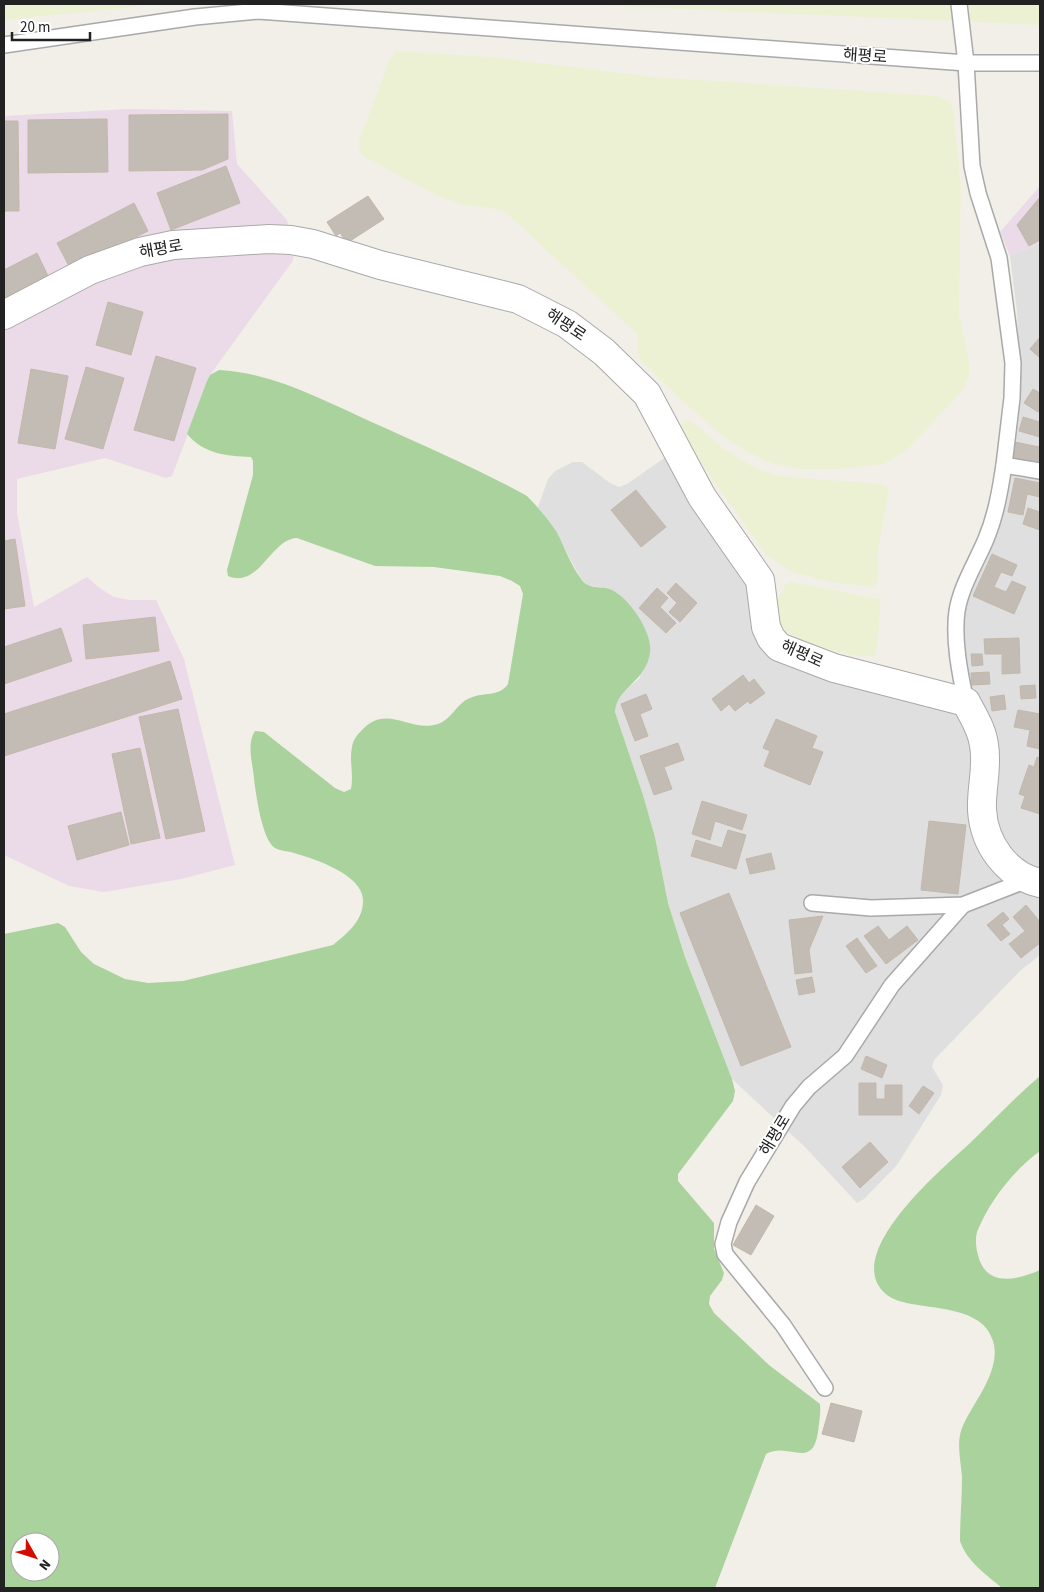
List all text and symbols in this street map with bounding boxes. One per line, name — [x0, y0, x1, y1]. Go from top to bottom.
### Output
scale bar — [12, 10, 90, 42]
text: 20 m — [20, 17, 50, 38]
street label: 해평로 — [842, 43, 888, 69]
street label: 해평로 — [137, 234, 185, 264]
street label: 해평로 — [542, 304, 591, 347]
street label: 해평로 — [777, 635, 827, 673]
street label: 해평로 — [754, 1110, 796, 1160]
north arrow — [10, 1532, 60, 1582]
text: N — [34, 1555, 55, 1574]

